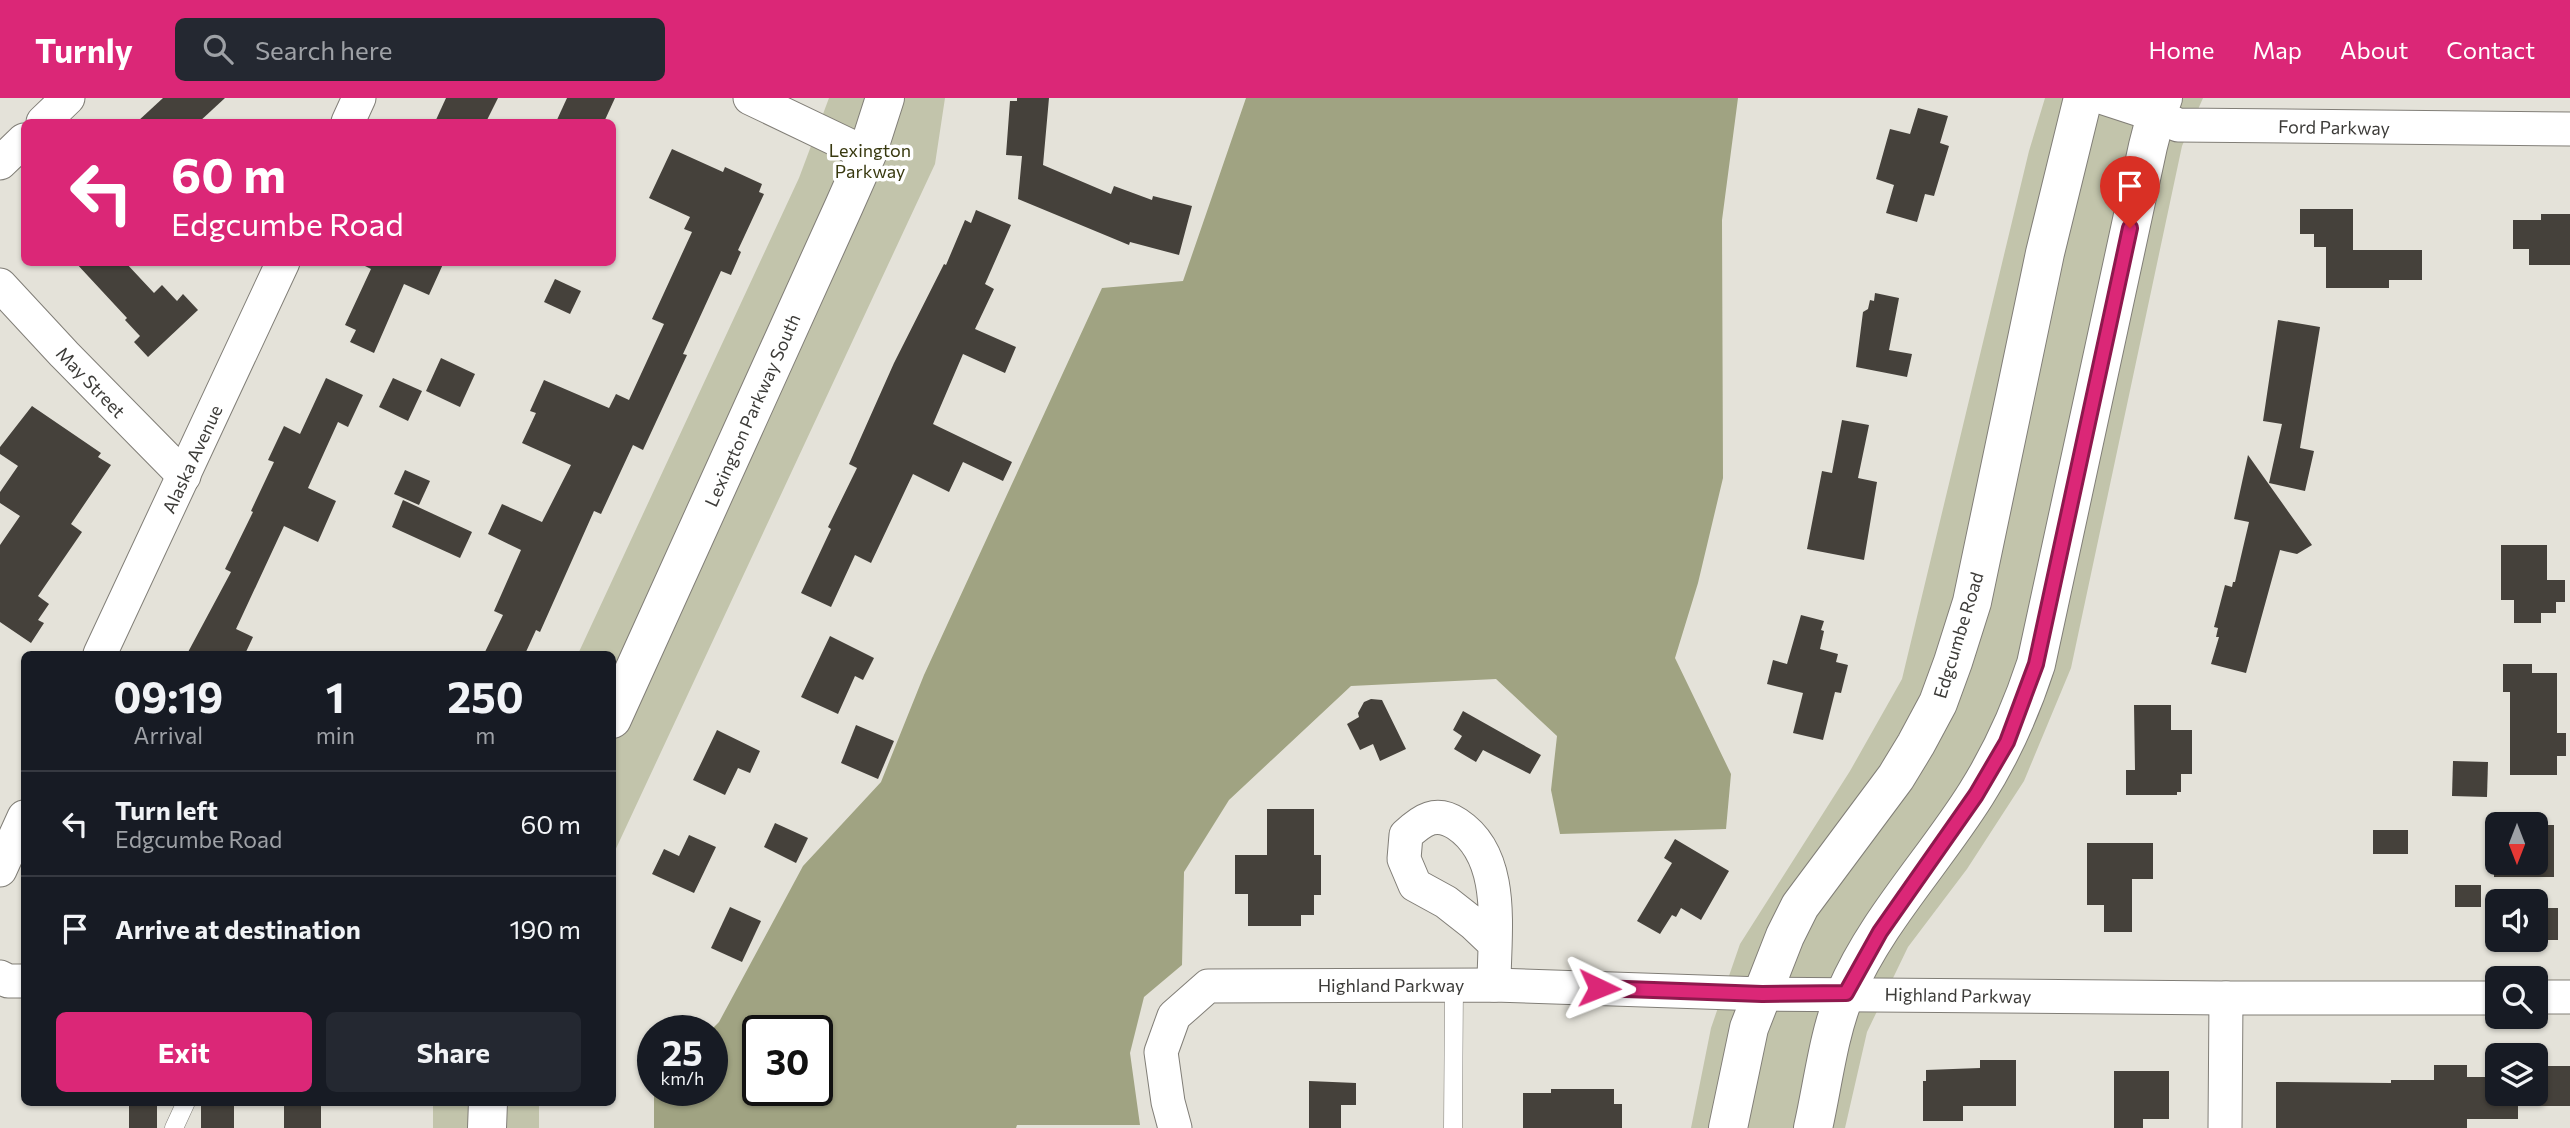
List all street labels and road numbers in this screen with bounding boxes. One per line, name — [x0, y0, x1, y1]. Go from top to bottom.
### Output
street label: Ford Parkway — [2278, 115, 2390, 139]
street label: Lexington Parkway South — [699, 310, 805, 510]
street label: May Street — [52, 342, 130, 422]
street label: Alaska Avenue — [157, 401, 227, 517]
street label: Edgcumbe Road — [1928, 569, 1988, 701]
street label: Highland Parkway — [1318, 974, 1464, 996]
street label: Highland Parkway — [1884, 983, 2032, 1007]

